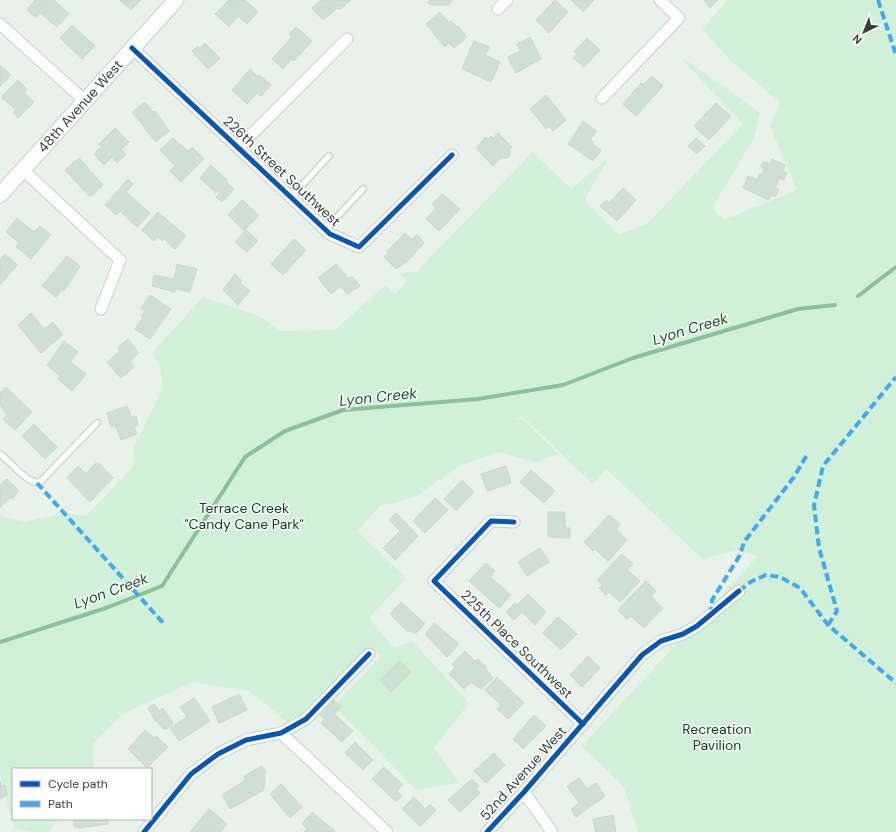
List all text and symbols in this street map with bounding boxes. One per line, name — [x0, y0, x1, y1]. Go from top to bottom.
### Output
north arrow — [844, 12, 884, 52]
text: N — [849, 31, 865, 47]
street label: 48th Avenue West — [34, 56, 126, 156]
street label: 226th Street Southwest — [219, 112, 345, 230]
water label: Lyon Creek — [650, 308, 730, 350]
water label: Lyon Creek — [338, 383, 418, 411]
park label: Terrace Creek "Candy Cane Park" — [184, 499, 304, 533]
water label: Lyon Creek — [71, 568, 151, 614]
street label: 225th Place Southwest — [457, 586, 577, 702]
park label: Recreation Pavilion — [682, 720, 752, 754]
street label: 52nd Avenue West — [476, 722, 570, 824]
legend — [12, 768, 152, 820]
text: Cycle path — [48, 776, 108, 792]
text: Path — [48, 796, 73, 812]

